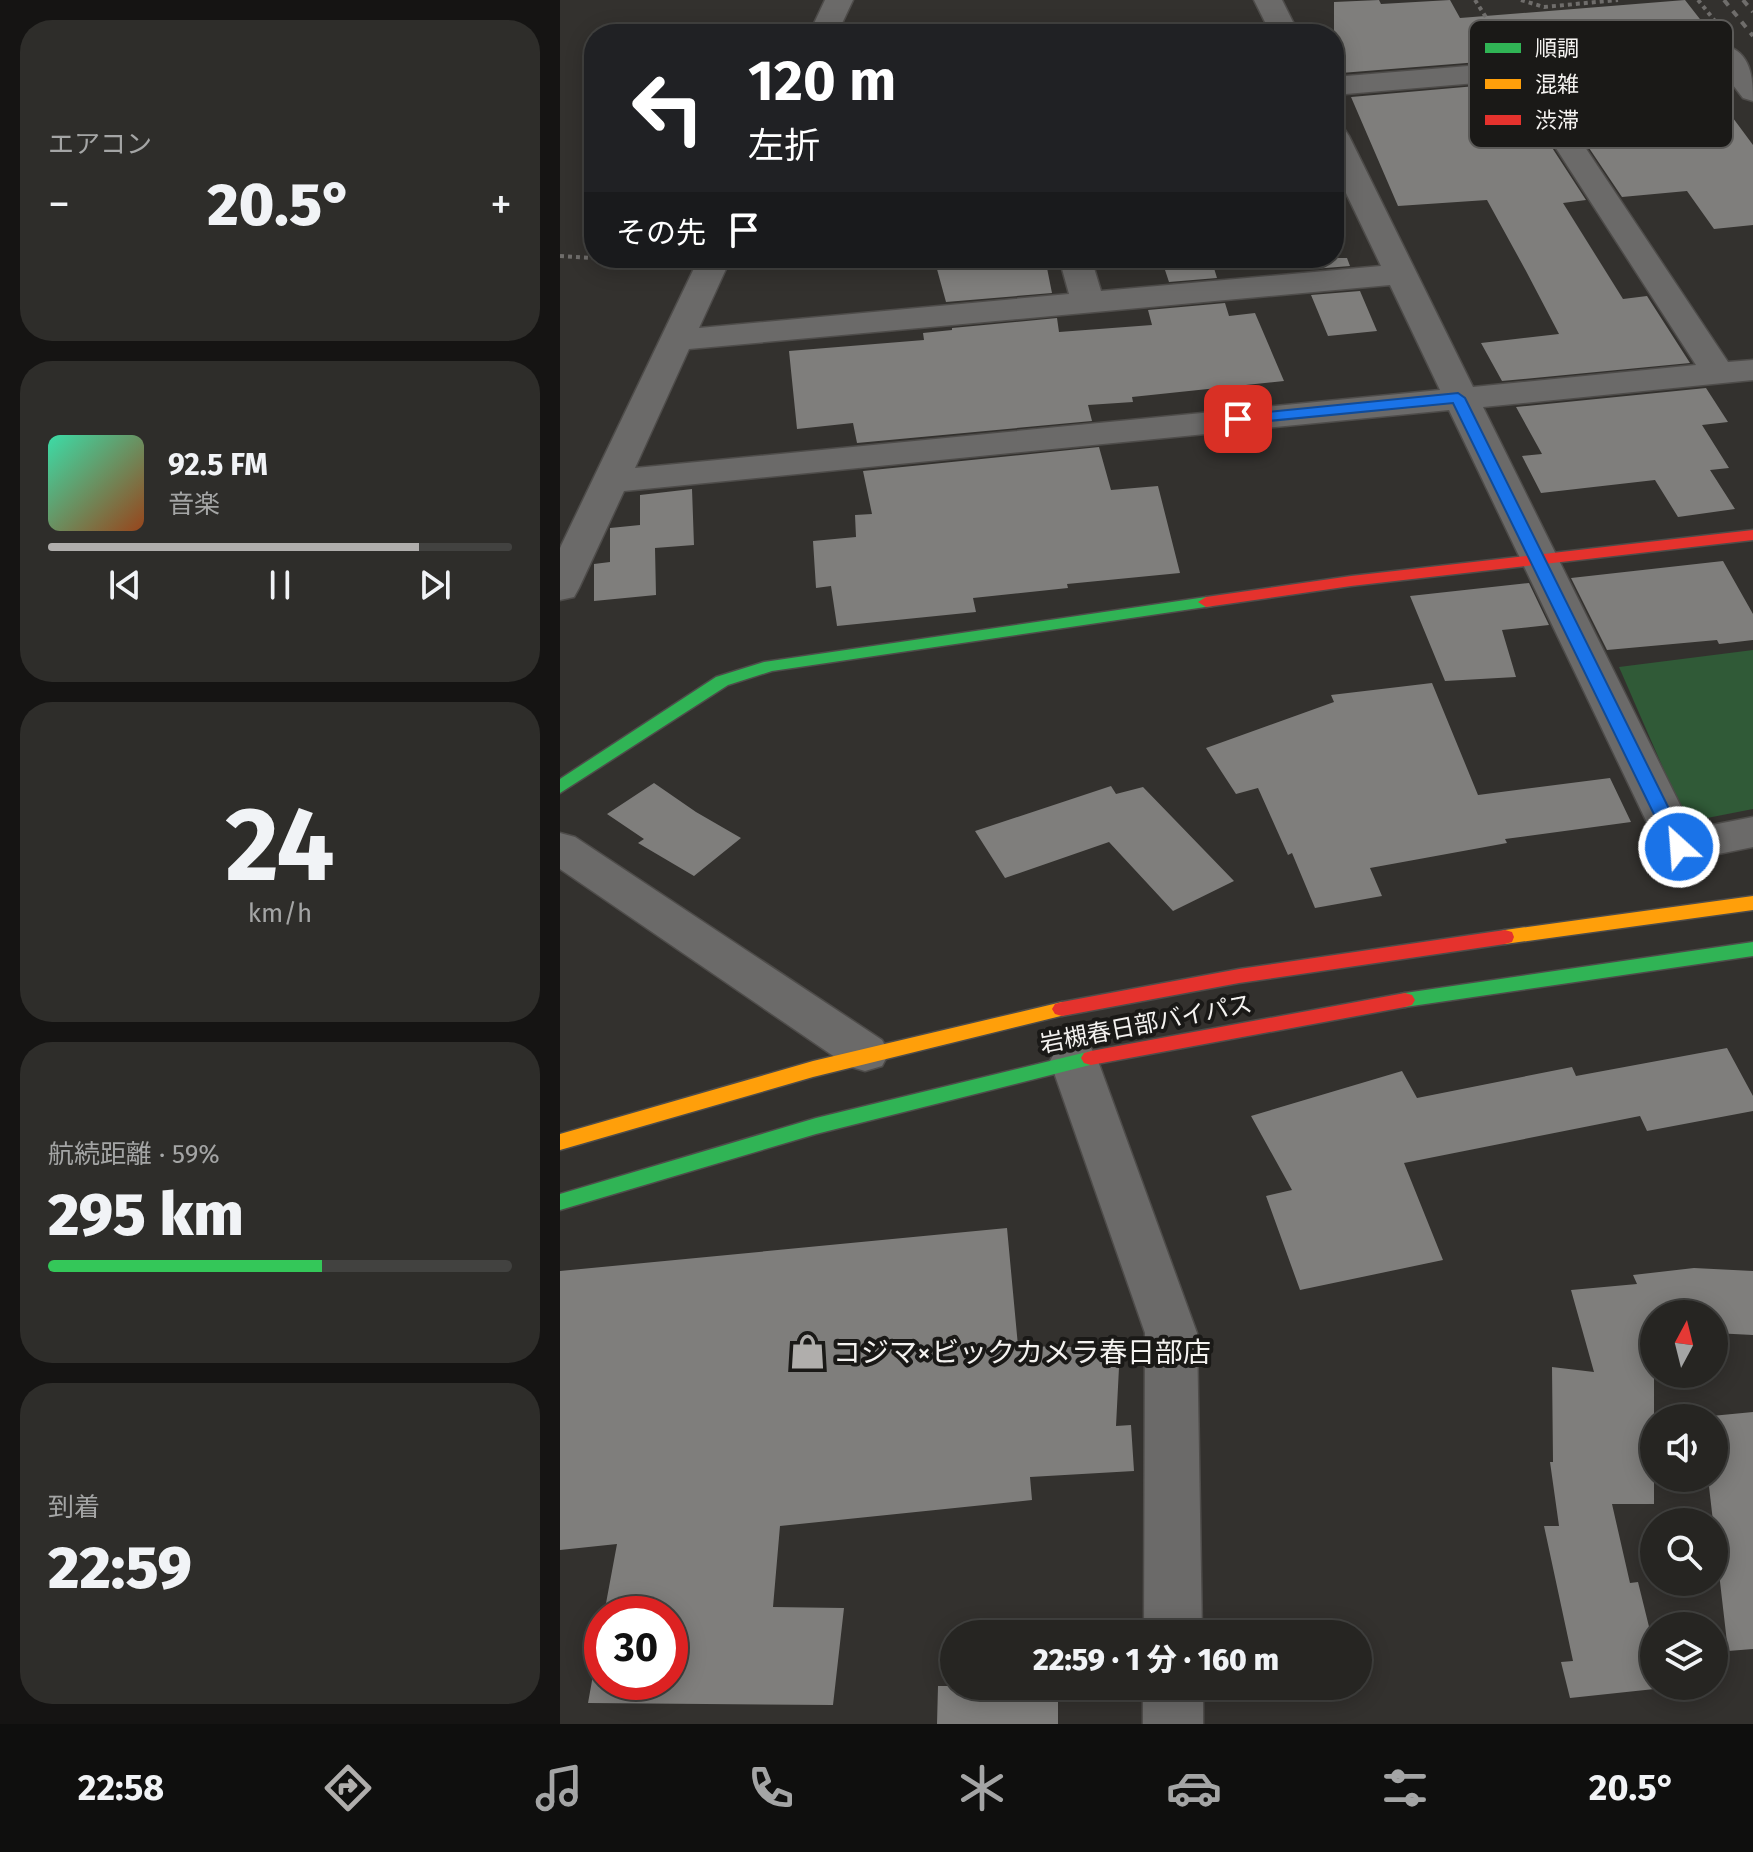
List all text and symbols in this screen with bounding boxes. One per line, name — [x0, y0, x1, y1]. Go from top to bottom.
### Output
legend — [1469, 20, 1733, 148]
text: 順調 — [1535, 35, 1579, 62]
text: 120 m — [748, 48, 896, 115]
icon: left — [616, 56, 720, 160]
text: 混雑 — [1535, 71, 1579, 98]
text: 渋滞 — [1535, 107, 1579, 134]
text: 左折 — [748, 124, 820, 168]
text: エアコン — [48, 129, 152, 160]
text: 20.5° — [207, 169, 353, 241]
text: − — [48, 178, 70, 231]
text: + — [490, 178, 512, 231]
icon: arrive — [722, 208, 766, 252]
text: その先 — [616, 215, 706, 251]
pin — [1204, 385, 1272, 453]
icon: arrive — [1216, 397, 1260, 441]
text: 92.5 FM — [168, 447, 268, 483]
text: 音楽 — [168, 489, 220, 520]
icon: previous — [103, 563, 147, 607]
icon: pause — [258, 563, 302, 607]
icon: next — [413, 563, 457, 607]
text: 24 — [225, 783, 335, 908]
position arrow — [1637, 805, 1721, 889]
text: km/h — [248, 898, 312, 929]
street label: 岩槻春日部バイパス — [1038, 990, 1254, 1058]
text: 航続距離 · 59% — [48, 1139, 220, 1170]
text: 295 km — [48, 1179, 244, 1251]
north arrow — [1640, 1300, 1728, 1388]
map controls — [1640, 1300, 1728, 1700]
shop icon: コジマ×ビックカメラ春日部店 — [788, 1333, 826, 1371]
place label: コジマ×ビックカメラ春日部店 — [833, 1336, 1211, 1369]
button: sound — [1640, 1404, 1728, 1492]
text: 到着 — [48, 1492, 100, 1523]
button: search — [1640, 1508, 1728, 1596]
text: 22:59 — [48, 1532, 192, 1604]
speed limit sign: 30 — [584, 1596, 688, 1700]
button: layers — [1640, 1612, 1728, 1700]
text: 22:59 · 1 分 · 160 m — [1033, 1642, 1279, 1678]
icon: directions — [320, 1760, 376, 1816]
icon: music — [531, 1760, 587, 1816]
icon: phone — [743, 1760, 799, 1816]
icon: climate — [954, 1760, 1010, 1816]
icon: car — [1166, 1760, 1222, 1816]
icon: filters — [1377, 1760, 1433, 1816]
text: 22:58 — [78, 1766, 164, 1810]
text: 20.5° — [1589, 1766, 1675, 1810]

